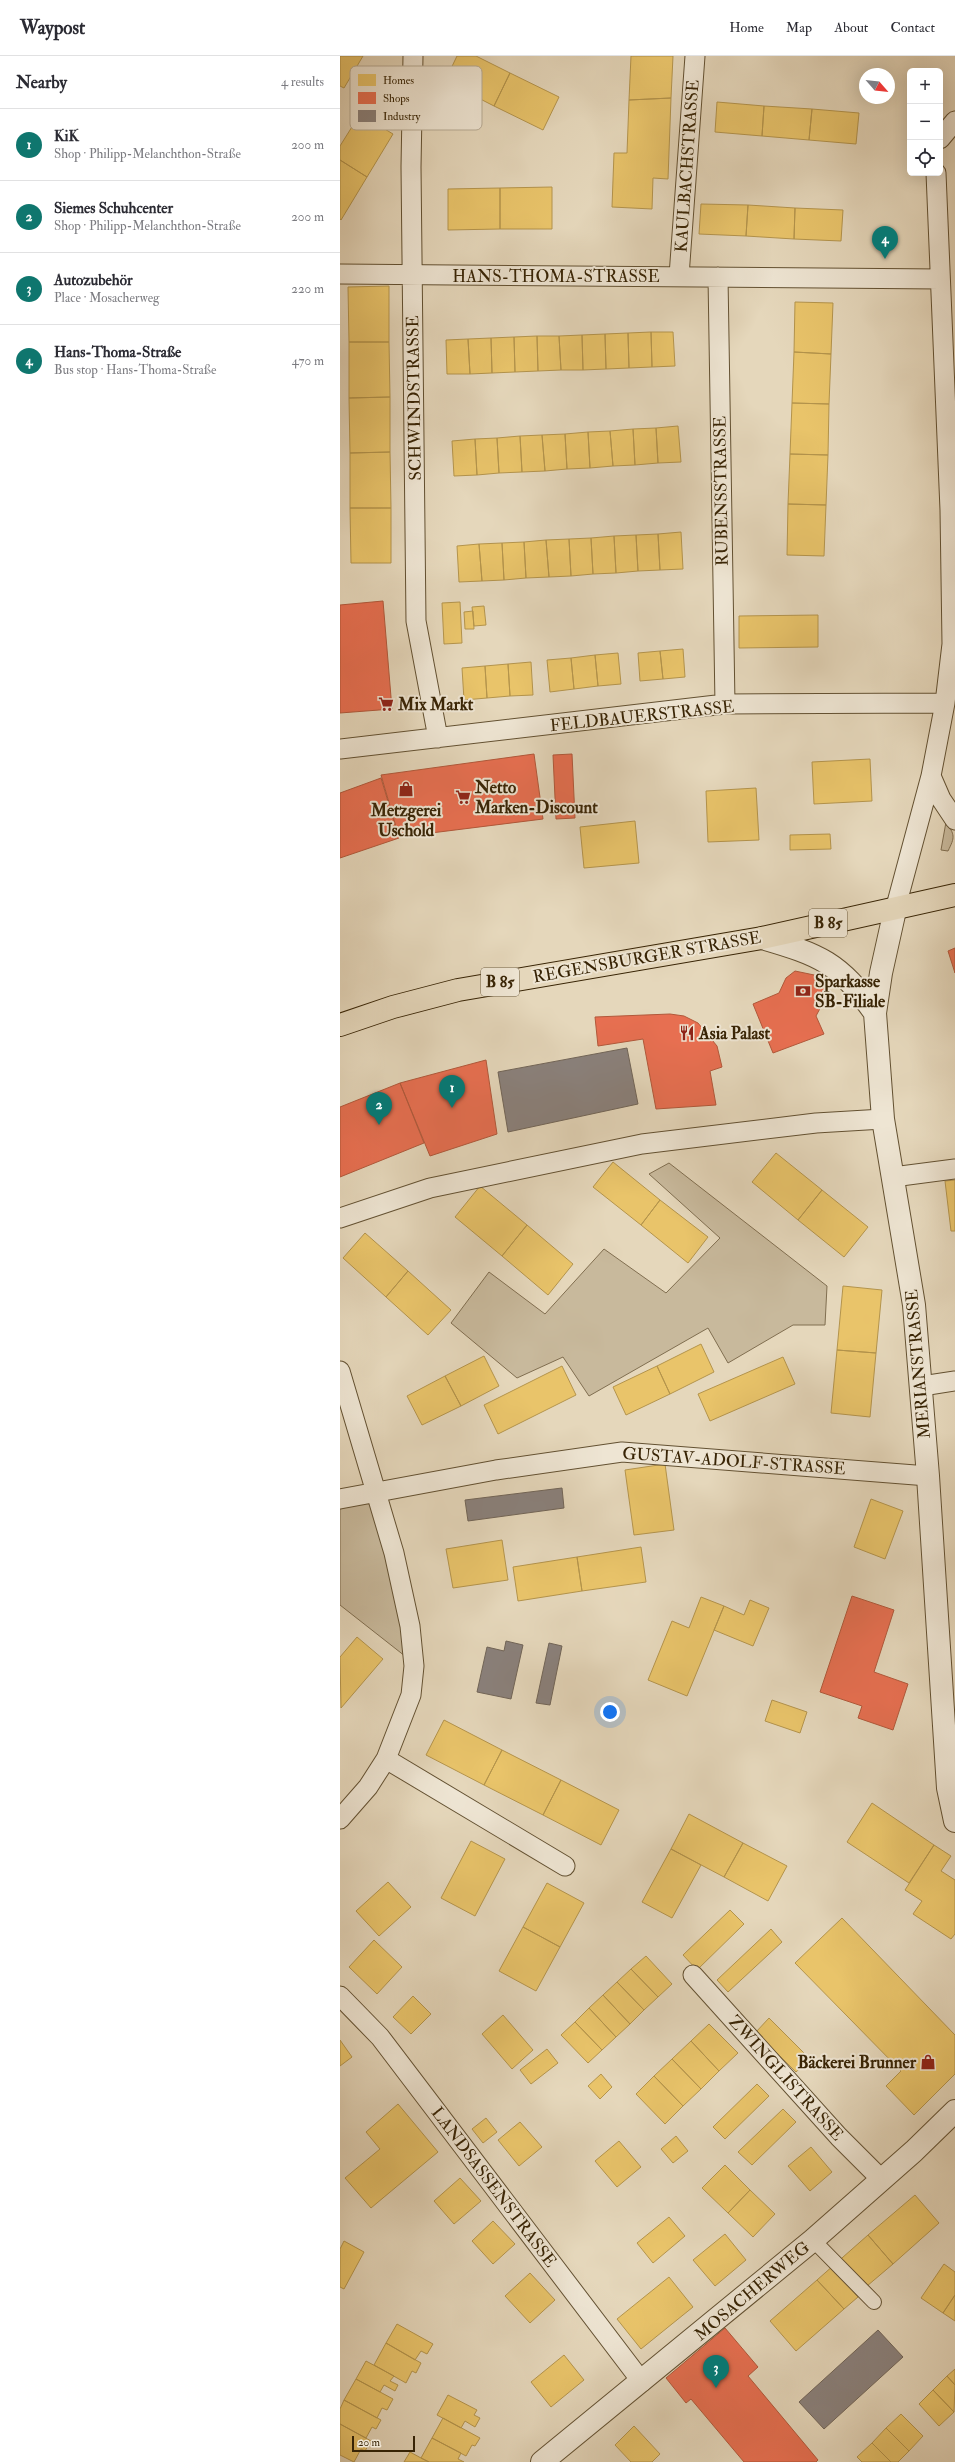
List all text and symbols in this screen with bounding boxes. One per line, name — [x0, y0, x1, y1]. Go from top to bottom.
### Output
text: Waypost — [20, 16, 85, 40]
text: Home — [729, 19, 764, 36]
text: Map — [786, 19, 812, 36]
text: About — [834, 19, 868, 36]
text: Contact — [890, 19, 935, 36]
legend — [350, 66, 482, 130]
north arrow — [859, 68, 895, 104]
map controls — [907, 68, 943, 176]
button: + — [907, 68, 943, 104]
text: Nearby — [16, 72, 67, 93]
text: 4 results — [281, 74, 324, 90]
text: Homes — [383, 74, 414, 87]
street label: KAULBACHSTRASSE — [670, 79, 704, 253]
text: Shops — [383, 92, 410, 106]
button: − — [907, 104, 943, 140]
text: Industry — [383, 110, 421, 124]
text: KiK — [54, 127, 79, 146]
text: 1 — [27, 137, 31, 153]
text: 200 m — [291, 137, 324, 153]
button: locate — [907, 140, 943, 176]
text: Shop · Philipp-Melanchthon-Straße — [54, 146, 241, 162]
text: Siemes Schuhcenter — [54, 199, 173, 218]
text: 2 — [26, 209, 32, 225]
text: 200 m — [291, 209, 324, 225]
text: Shop · Philipp-Melanchthon-Straße — [54, 218, 241, 234]
pin: 4 — [872, 226, 898, 259]
street label: HANS-THOMA-STRASSE — [452, 266, 660, 287]
text: Autozubehör — [54, 271, 133, 290]
text: 3 — [27, 281, 32, 297]
text: 220 m — [291, 281, 324, 297]
text: Place · Mosacherweg — [54, 290, 159, 306]
street label: SCHWINDSTRASSE — [402, 315, 426, 481]
text: Hans-Thoma-Straße — [54, 343, 181, 362]
text: 4 — [25, 353, 33, 369]
text: 470 m — [292, 353, 324, 369]
text: Bus stop · Hans-Thoma-Straße — [54, 362, 216, 378]
street label: RUBENSSTRASSE — [709, 416, 733, 566]
place label: Mix Markt — [397, 694, 474, 715]
supermarket icon: Mix Markt — [377, 695, 395, 713]
street label: FELDBAUERSTRASSE — [549, 696, 735, 736]
place label: Netto Marken-Discount — [474, 777, 598, 818]
shop icon: Metzgerei Uschold — [397, 780, 415, 798]
supermarket icon: Netto Marken-Discount — [454, 788, 472, 806]
place label: Metzgerei Uschold — [370, 800, 442, 841]
road number: B 85 — [809, 909, 847, 937]
street label: REGENSBURGER STRASSE — [531, 927, 763, 987]
road number: B 85 — [481, 968, 519, 996]
place label: Sparkasse SB-Filiale — [815, 971, 886, 1012]
bank icon: Sparkasse SB-Filiale — [794, 982, 812, 1000]
place label: Asia Palast — [698, 1023, 770, 1044]
restaurant icon: Asia Palast — [678, 1024, 696, 1042]
pin: 1 — [439, 1075, 465, 1108]
pin: 2 — [366, 1092, 392, 1125]
street label: MERIANSTRASSE — [901, 1288, 935, 1440]
street label: GUSTAV-ADOLF-STRASSE — [622, 1443, 846, 1479]
your location — [600, 1702, 620, 1722]
street label: ZWINGLISTRASSE — [724, 2011, 848, 2145]
place label: Bäckerei Brunner — [797, 2052, 917, 2073]
shop icon: Bäckerei Brunner — [919, 2053, 937, 2071]
street label: LANDSASSENSTRASSE — [427, 2103, 561, 2271]
street label: MOSACHERWEG — [690, 2237, 814, 2345]
pin: 3 — [703, 2355, 729, 2388]
scale bar — [352, 2434, 415, 2453]
text: 20 m — [358, 2436, 380, 2449]

